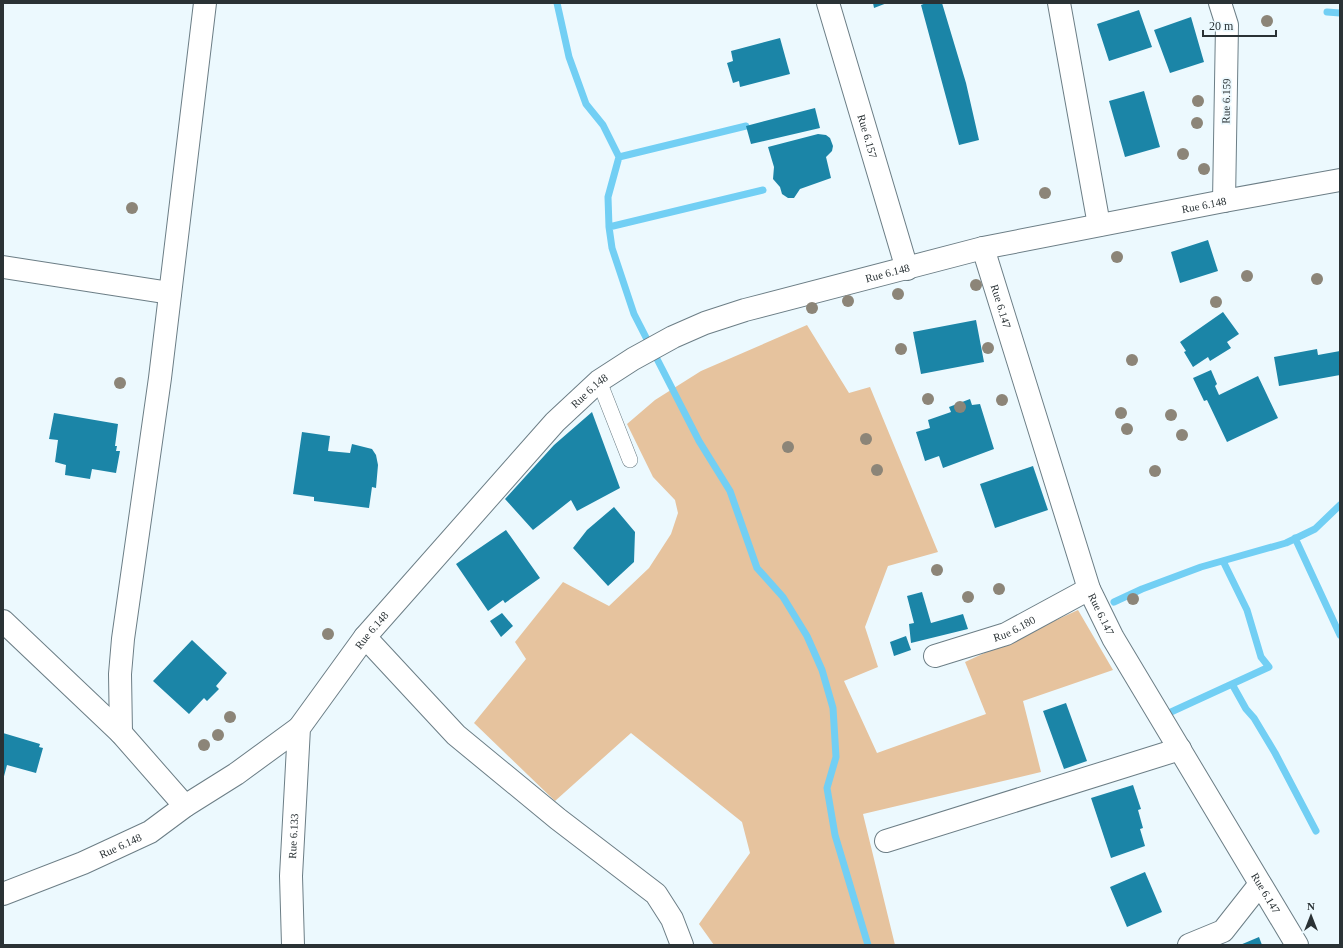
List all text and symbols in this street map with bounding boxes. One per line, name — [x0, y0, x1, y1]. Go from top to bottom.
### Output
scale bar — [1203, 12, 1276, 38]
text: 20 m — [1209, 19, 1234, 33]
street label: Rue 6.159 — [1220, 78, 1232, 124]
street label: Rue 6.157 — [855, 113, 880, 160]
street label: Rue 6.148 — [1181, 195, 1228, 215]
street label: Rue 6.148 — [864, 261, 911, 284]
street label: Rue 6.147 — [989, 283, 1014, 330]
street label: Rue 6.148 — [568, 371, 610, 410]
street label: Rue 6.147 — [1086, 591, 1117, 637]
street label: Rue 6.148 — [352, 609, 391, 651]
street label: Rue 6.180 — [992, 613, 1038, 644]
street label: Rue 6.133 — [286, 813, 300, 859]
street label: Rue 6.148 — [97, 831, 144, 861]
street label: Rue 6.147 — [1249, 871, 1283, 916]
north arrow — [1291, 896, 1331, 936]
text: N — [1307, 900, 1315, 912]

